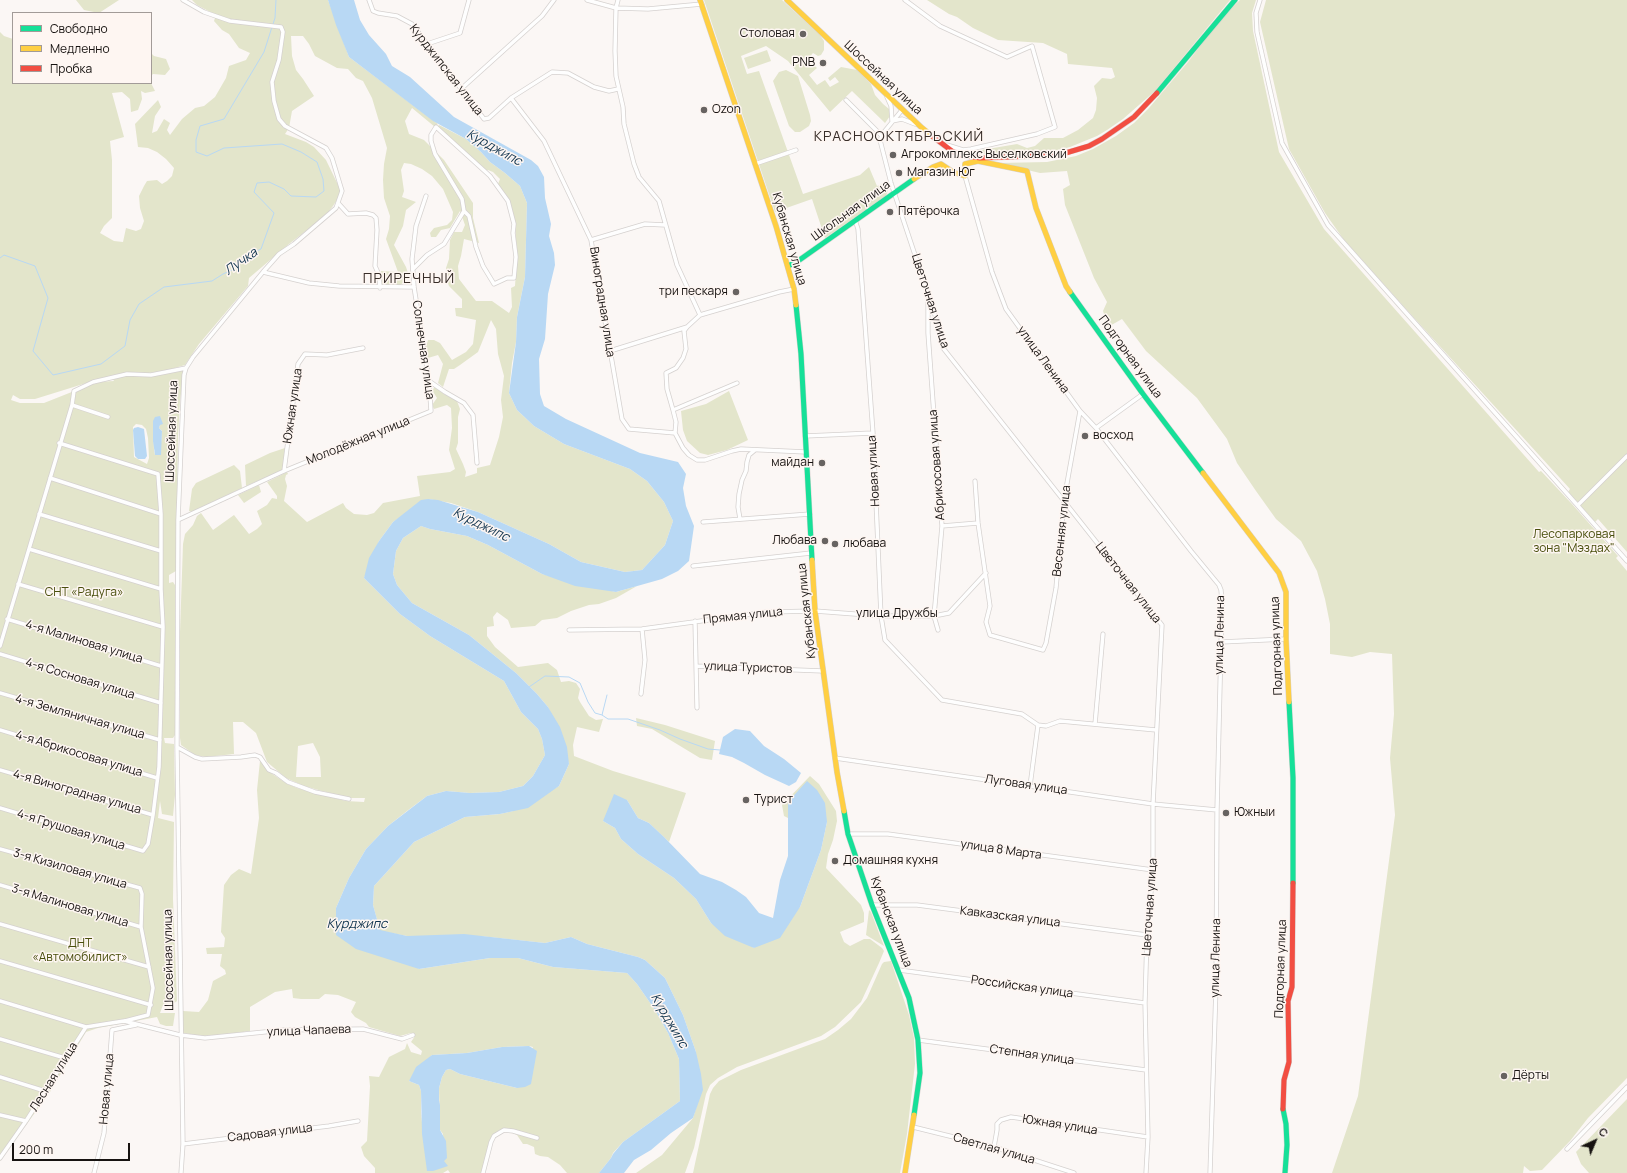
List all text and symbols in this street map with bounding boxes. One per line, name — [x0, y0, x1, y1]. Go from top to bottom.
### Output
legend — [12, 12, 152, 84]
text: Свободно — [50, 20, 108, 37]
street label: Курджипская улица — [406, 22, 486, 118]
place label: Столовая — [740, 27, 795, 41]
marker: Столовая — [798, 29, 808, 39]
street label: Шоссейная улица — [841, 38, 925, 118]
text: Медленно — [50, 40, 110, 57]
place label: PNB — [792, 56, 815, 70]
marker: PNB — [818, 58, 828, 68]
text: Пробка — [50, 60, 92, 77]
place label: Ozon — [712, 103, 741, 117]
marker: Ozon — [699, 105, 709, 115]
water label: Курджипс — [464, 127, 524, 169]
district label: КРАСНООКТЯБРЬСКИЙ — [814, 129, 984, 145]
place label: Агрокомплекс Выселковский — [901, 148, 1067, 162]
marker: Агрокомплекс Выселковский — [888, 150, 898, 160]
place label: Магазин Юг — [907, 166, 975, 180]
marker: Магазин Юг — [894, 168, 904, 178]
street label: Школьная улица — [809, 178, 893, 244]
street label: Кубанская улица — [769, 191, 809, 287]
place label: Пятёрочка — [898, 205, 959, 219]
marker: Пятёрочка — [885, 207, 895, 217]
water label: Лучка — [221, 245, 261, 279]
street label: Виноградная улица — [586, 246, 618, 358]
street label: Цветочная улица — [908, 252, 952, 350]
district label: ПРИРЕЧНЫЙ — [363, 271, 455, 287]
place label: три пескаря — [659, 285, 728, 299]
marker: три пескаря — [731, 287, 741, 297]
street label: Солнечная улица — [409, 300, 437, 400]
street label: Подгорная улица — [1095, 313, 1165, 401]
street label: улица Ленина — [1014, 324, 1072, 396]
street label: Южная улица — [281, 367, 305, 445]
street label: Шоссейная улица — [163, 380, 181, 482]
street label: Абрикосовая улица — [926, 409, 948, 521]
street label: Молодёжная улица — [304, 414, 412, 468]
place label: восход — [1093, 429, 1134, 443]
marker: восход — [1080, 431, 1090, 441]
street label: Новая улица — [865, 435, 883, 507]
place label: майдан — [771, 456, 814, 470]
marker: майдан — [817, 458, 827, 468]
street label: Весенняя улица — [1050, 485, 1074, 577]
water label: Курджипс — [450, 505, 512, 545]
park label: Лесопарковая зона "Мэздах" — [1533, 528, 1615, 556]
place label: Любава — [772, 534, 817, 548]
marker: Любава — [820, 536, 830, 546]
place label: любава — [843, 537, 886, 551]
marker: любава — [830, 539, 840, 549]
street label: Цветочная улица — [1092, 540, 1164, 626]
street label: Кубанская улица — [795, 563, 819, 659]
park label: СНТ «Радуга» — [45, 586, 123, 600]
street label: улица Ленина — [1212, 595, 1228, 675]
street label: Подгорная улица — [1268, 596, 1286, 696]
street label: Прямая улица — [703, 605, 783, 627]
street label: улица Дружбы — [856, 607, 938, 621]
street label: 4-я Малиновая улица — [24, 617, 144, 667]
street label: 4-я Сосновая улица — [24, 655, 136, 703]
street label: улица Туристов — [703, 659, 793, 677]
street label: 4-я Земляничная улица — [14, 692, 146, 742]
street label: 4-я Абрикосовая улица — [14, 728, 144, 780]
street label: 4-я Виноградная улица — [11, 767, 143, 817]
street label: Луговая улица — [984, 772, 1068, 798]
place label: Турист — [754, 793, 793, 807]
marker: Турист — [741, 795, 751, 805]
place label: Южныи — [1234, 806, 1275, 820]
street label: 4-я Грушовая улица — [15, 807, 127, 853]
marker: Южныи — [1221, 808, 1231, 818]
street label: улица 8 Марта — [959, 837, 1043, 863]
street label: 3-я Кизиловая улица — [11, 846, 129, 892]
place label: Домашняя кухня — [843, 854, 938, 868]
marker: Домашняя кухня — [830, 856, 840, 866]
street label: Цветочная улица — [1139, 858, 1161, 956]
street label: Кубанская улица — [867, 875, 915, 969]
street label: 3-я Малиновая улица — [10, 881, 130, 931]
street label: Кавказская улица — [959, 904, 1061, 930]
street label: Шоссейная улица — [161, 909, 177, 1011]
water label: Курджипс — [327, 916, 387, 932]
street label: улица Ленина — [1208, 918, 1224, 998]
street label: Подгорная улица — [1272, 919, 1290, 1019]
park label: ДНТ «Автомобилист» — [32, 937, 128, 965]
street label: Российская улица — [970, 973, 1074, 1001]
water label: Курджипс — [647, 991, 691, 1051]
street label: улица Чапаева — [267, 1022, 351, 1040]
street label: Лесная улица — [27, 1040, 81, 1114]
street label: Степная улица — [989, 1042, 1075, 1068]
street label: Новая улица — [97, 1053, 117, 1125]
place label: Дёрты — [1512, 1069, 1549, 1083]
marker: Дёрты — [1499, 1071, 1509, 1081]
street label: Южная улица — [1021, 1112, 1099, 1138]
street label: Садовая улица — [227, 1121, 313, 1145]
north arrow — [1575, 1121, 1615, 1161]
text: С — [1596, 1124, 1612, 1140]
street label: Светлая улица — [951, 1130, 1037, 1168]
scale bar — [14, 1135, 132, 1161]
text: 200 m — [19, 1141, 53, 1158]

